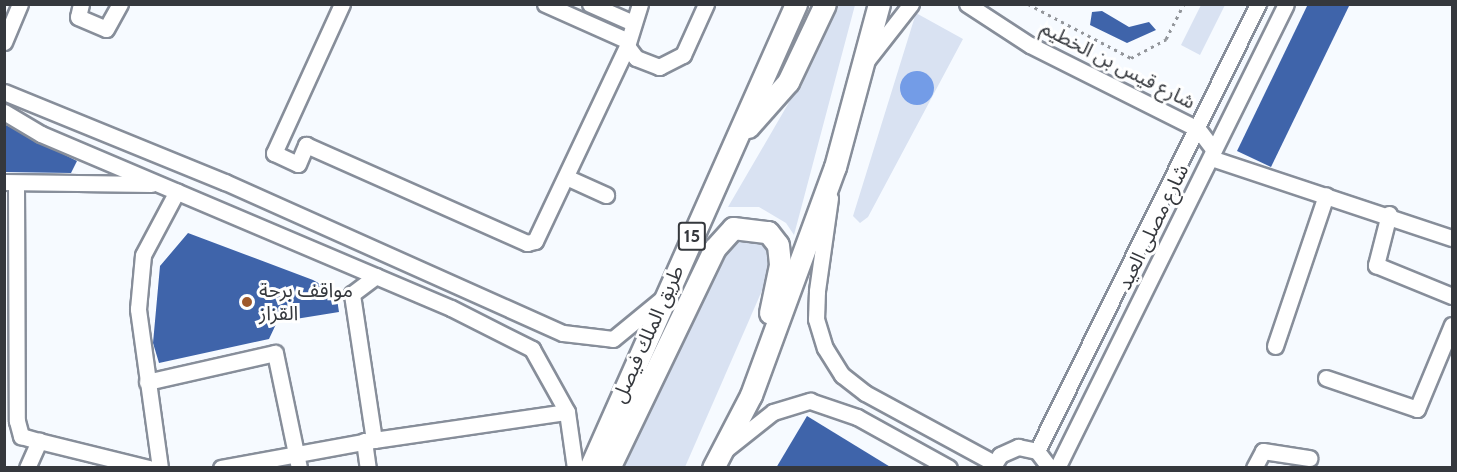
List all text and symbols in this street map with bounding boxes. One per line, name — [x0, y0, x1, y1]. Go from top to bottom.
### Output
street label: شارع قيس بن الخطيم — [1037, 16, 1199, 114]
street label: شارع مصلى العيد — [1112, 160, 1194, 294]
road number: 15 — [677, 221, 707, 251]
street label: طريق الملك فيصل — [607, 262, 689, 406]
place label: مواقف برحة القزاز — [259, 278, 353, 325]
marker: مواقف برحة القزاز — [240, 295, 254, 309]

